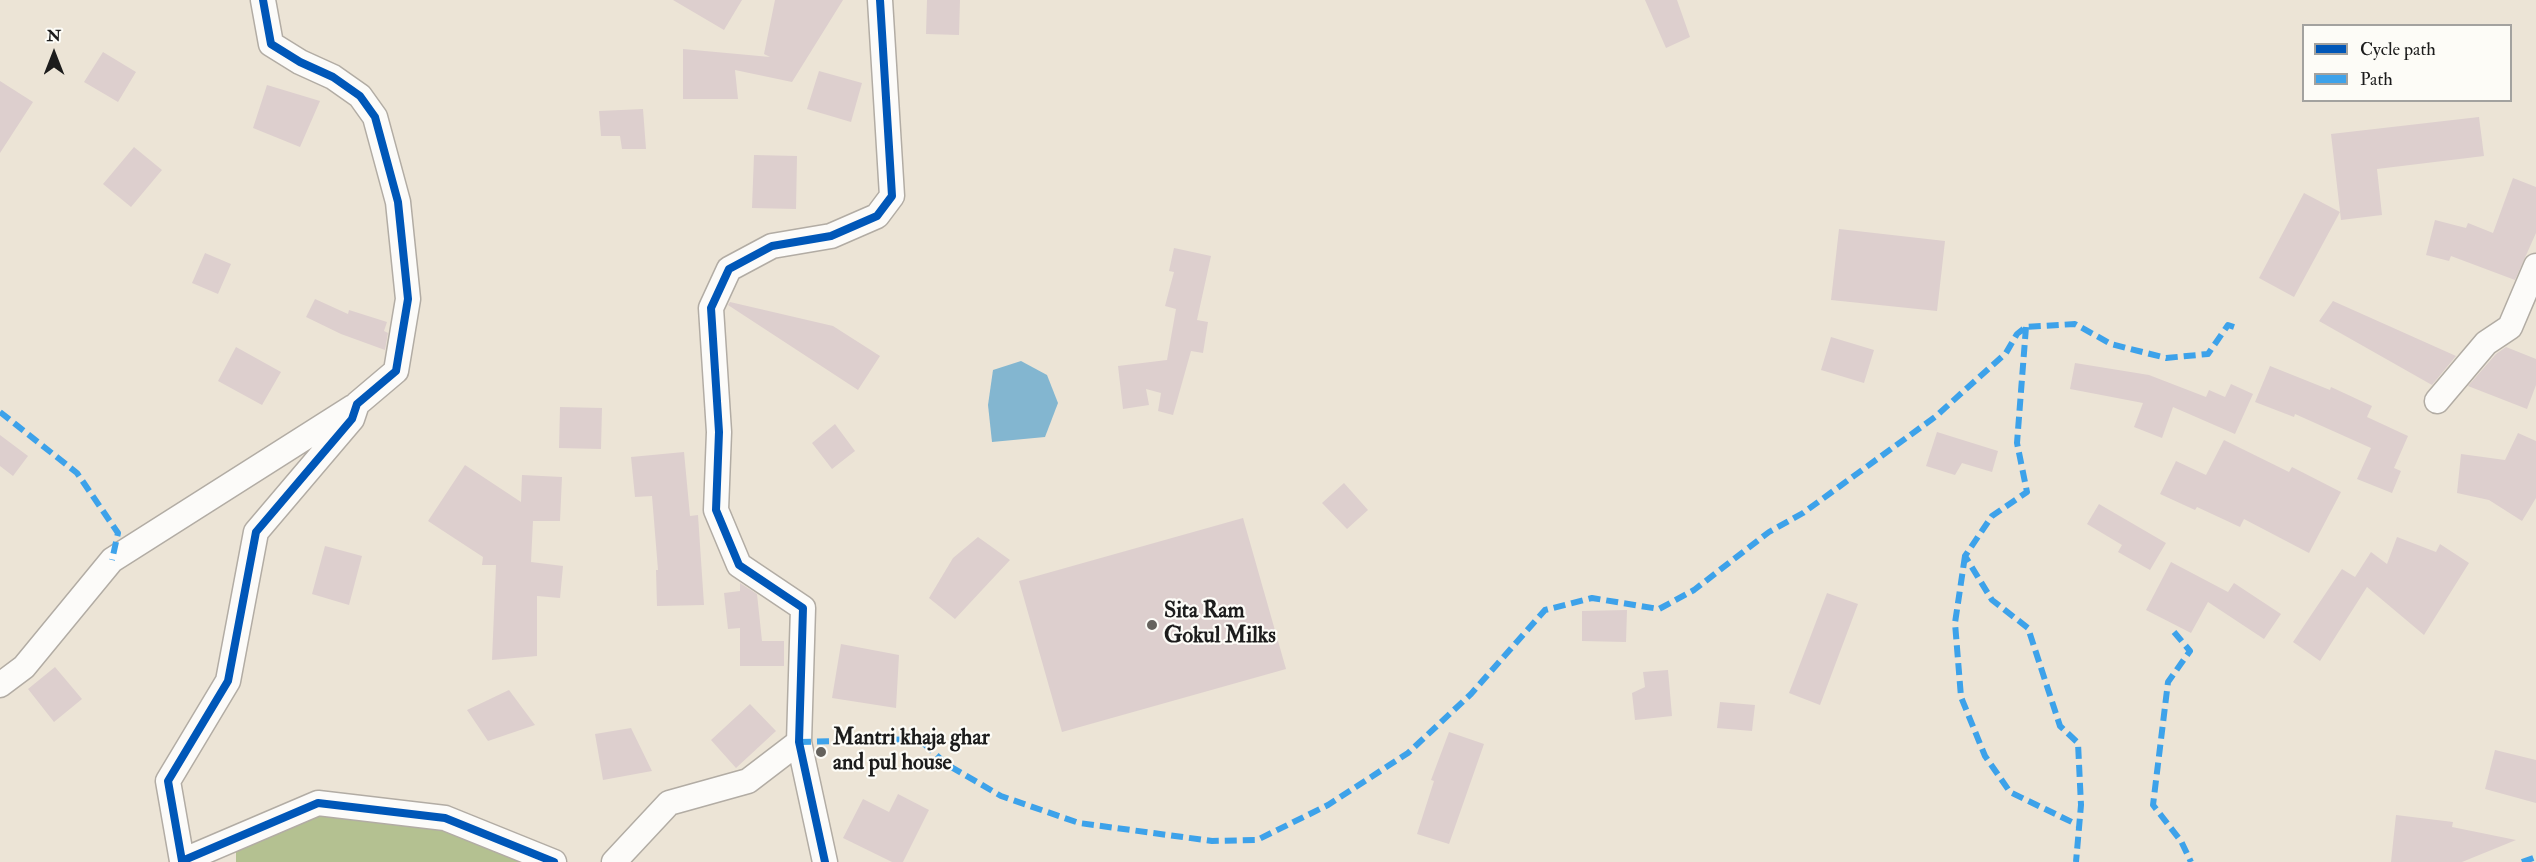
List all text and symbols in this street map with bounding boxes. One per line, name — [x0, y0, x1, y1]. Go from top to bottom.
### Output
north arrow — [24, 24, 84, 84]
legend — [2302, 24, 2512, 102]
text: N — [47, 26, 61, 46]
text: Cycle path — [2360, 38, 2436, 61]
text: Path — [2360, 68, 2393, 91]
place label: Sita Ram Gokul Milks — [1164, 599, 1276, 650]
marker: Sita Ram Gokul Milks — [1145, 618, 1159, 632]
place label: Mantri khaja ghar and pul house — [833, 726, 990, 778]
marker: Mantri khaja ghar and pul house — [814, 745, 828, 759]

